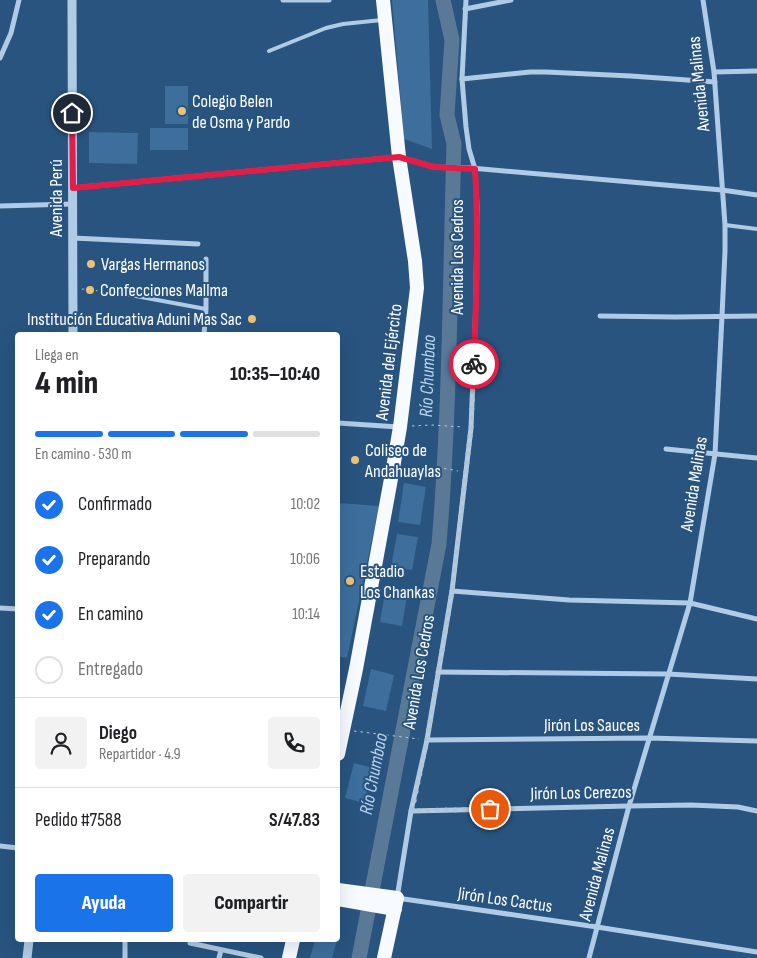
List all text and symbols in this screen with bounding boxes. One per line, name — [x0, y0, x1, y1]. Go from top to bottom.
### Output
street label: Avenida Malinas — [684, 35, 715, 134]
place label: Colegio Belen de Osma y Pardo — [192, 91, 290, 133]
pin — [51, 92, 93, 134]
icon: home — [58, 99, 86, 127]
marker: Colegio Belen de Osma y Pardo — [176, 105, 188, 117]
street label: Avenida Perú — [46, 159, 67, 238]
street label: Avenida Los Cedros — [447, 199, 468, 316]
place label: Vargas Hermanos — [101, 254, 205, 275]
marker: Vargas Hermanos — [85, 258, 97, 270]
place label: Confecciones Mallma — [100, 280, 228, 301]
marker: Confecciones Mallma — [84, 284, 96, 296]
street label: Avenida del Ejército — [371, 303, 407, 422]
place label: Institución Educativa Aduni Mas Sac — [27, 309, 242, 330]
marker: Institución Educativa Aduni Mas Sac — [246, 313, 258, 325]
water label: Río Chumbao — [415, 334, 441, 418]
courier — [449, 339, 499, 389]
text: Llega en — [35, 346, 79, 365]
icon: bike — [460, 350, 488, 378]
text: 10:35–10:40 — [230, 363, 320, 386]
text: 4 min — [35, 364, 98, 403]
street label: Avenida Malinas — [676, 435, 712, 534]
place label: Coliseo de Andahuaylas — [364, 440, 441, 482]
text: En camino · 530 m — [35, 445, 131, 464]
marker: Coliseo de Andahuaylas — [349, 454, 361, 466]
icon: check — [35, 491, 63, 519]
text: Confirmado — [78, 493, 152, 516]
text: 10:02 — [291, 495, 320, 514]
icon: check — [35, 546, 63, 574]
text: Preparando — [78, 548, 150, 571]
text: 10:06 — [290, 550, 320, 569]
place label: Estadio Los Chankas — [360, 561, 435, 603]
marker: Estadio Los Chankas — [344, 575, 356, 587]
icon: check — [35, 601, 63, 629]
text: En camino — [78, 603, 143, 626]
text: 10:14 — [292, 605, 320, 624]
street label: Avenida Los Cedros — [398, 613, 439, 732]
text: Entregado — [78, 658, 143, 681]
street label: Jirón Los Sauces — [543, 715, 640, 736]
button: person — [35, 717, 87, 769]
button: phone — [268, 717, 320, 769]
text: Diego — [99, 722, 137, 745]
water label: Río Chumbao — [355, 731, 393, 817]
text: Repartidor · 4.9 — [99, 745, 181, 764]
street label: Jirón Los Cerezos — [529, 782, 632, 804]
pin — [469, 788, 511, 830]
icon: bag — [476, 795, 504, 823]
text: Pedido #7588 — [35, 809, 122, 832]
text: S/47.83 — [269, 809, 320, 832]
street label: Avenida Malinas — [574, 825, 620, 924]
button: Ayuda — [35, 874, 173, 932]
button: Compartir — [183, 874, 320, 932]
street label: Jirón Los Cactus — [455, 883, 554, 917]

